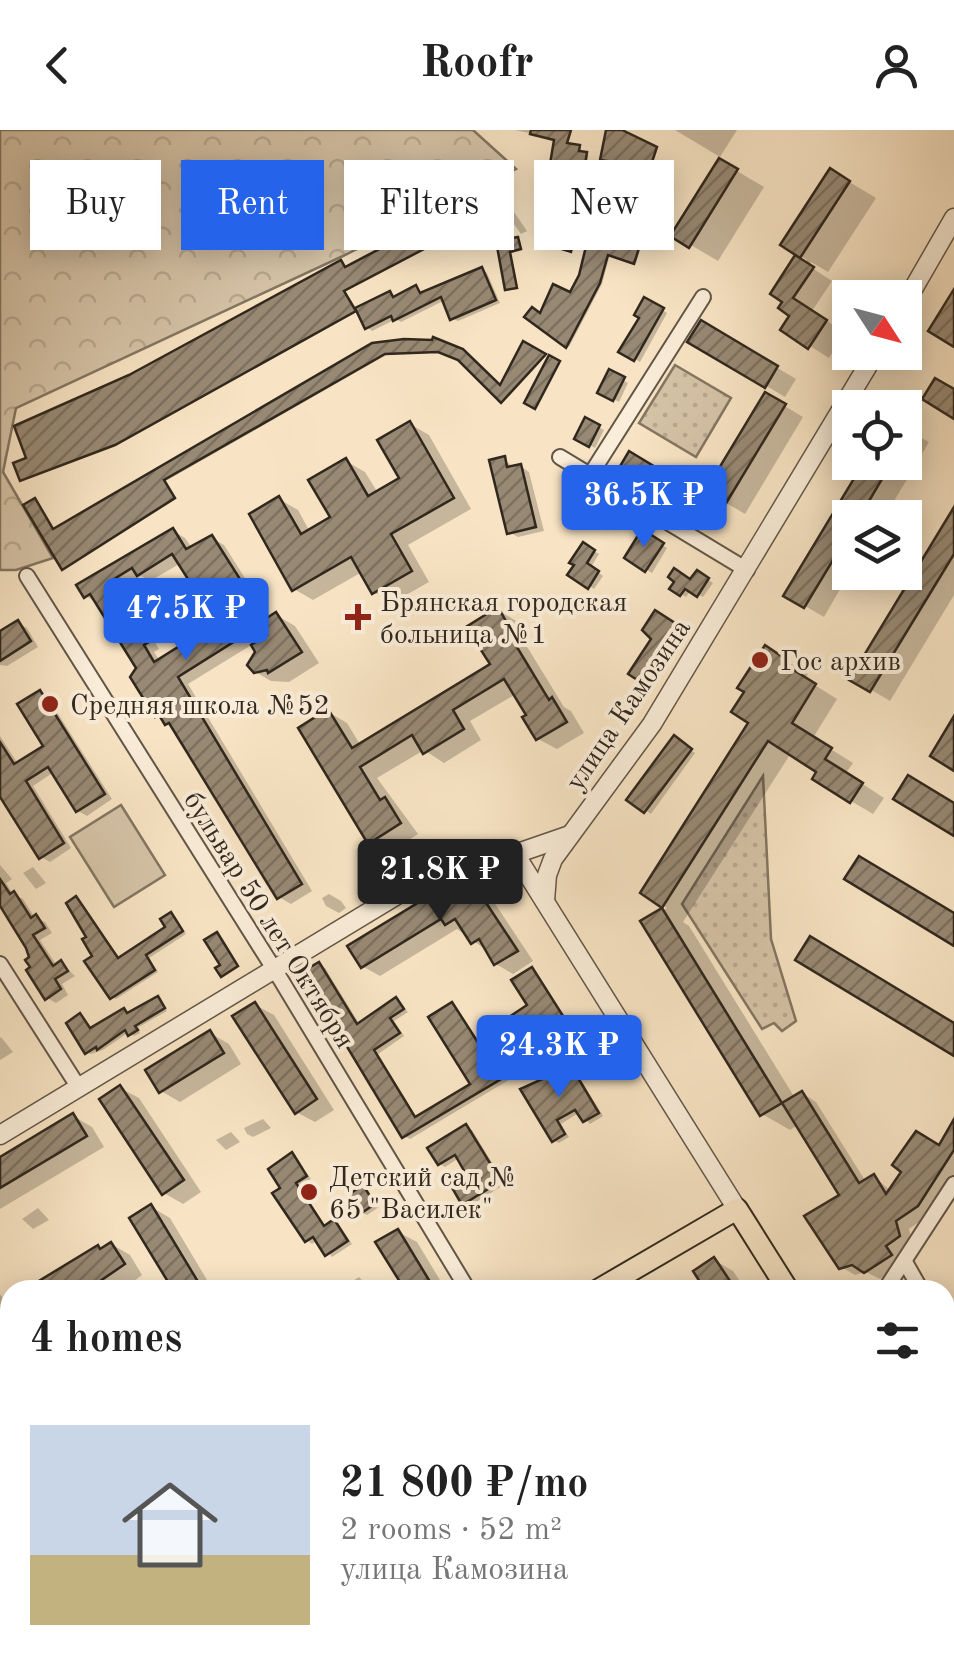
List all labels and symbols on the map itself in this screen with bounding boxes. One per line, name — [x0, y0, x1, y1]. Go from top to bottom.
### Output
north arrow — [832, 280, 922, 370]
pin: 36.5K ₽ — [552, 465, 736, 550]
pin: 47.5K ₽ — [94, 578, 278, 663]
place label: Брянская городская больница №1 — [380, 590, 627, 650]
marker: Брянская городская больница №1 — [345, 604, 371, 630]
street label: улица Камозина — [562, 615, 697, 796]
marker: Гос архив — [749, 649, 771, 671]
place label: Гос архив — [780, 649, 901, 677]
marker: Средняя школа №52 — [39, 693, 61, 715]
place label: Средняя школа №52 — [70, 693, 330, 721]
street label: бульвар 50 лет Октября — [177, 787, 358, 1054]
pin: 21.8K ₽ — [348, 839, 532, 924]
pin: 24.3K ₽ — [467, 1015, 651, 1100]
place label: Детский сад № 65 "Василек" — [329, 1165, 518, 1225]
marker: Детский сад № 65 "Василек" — [298, 1181, 320, 1203]

